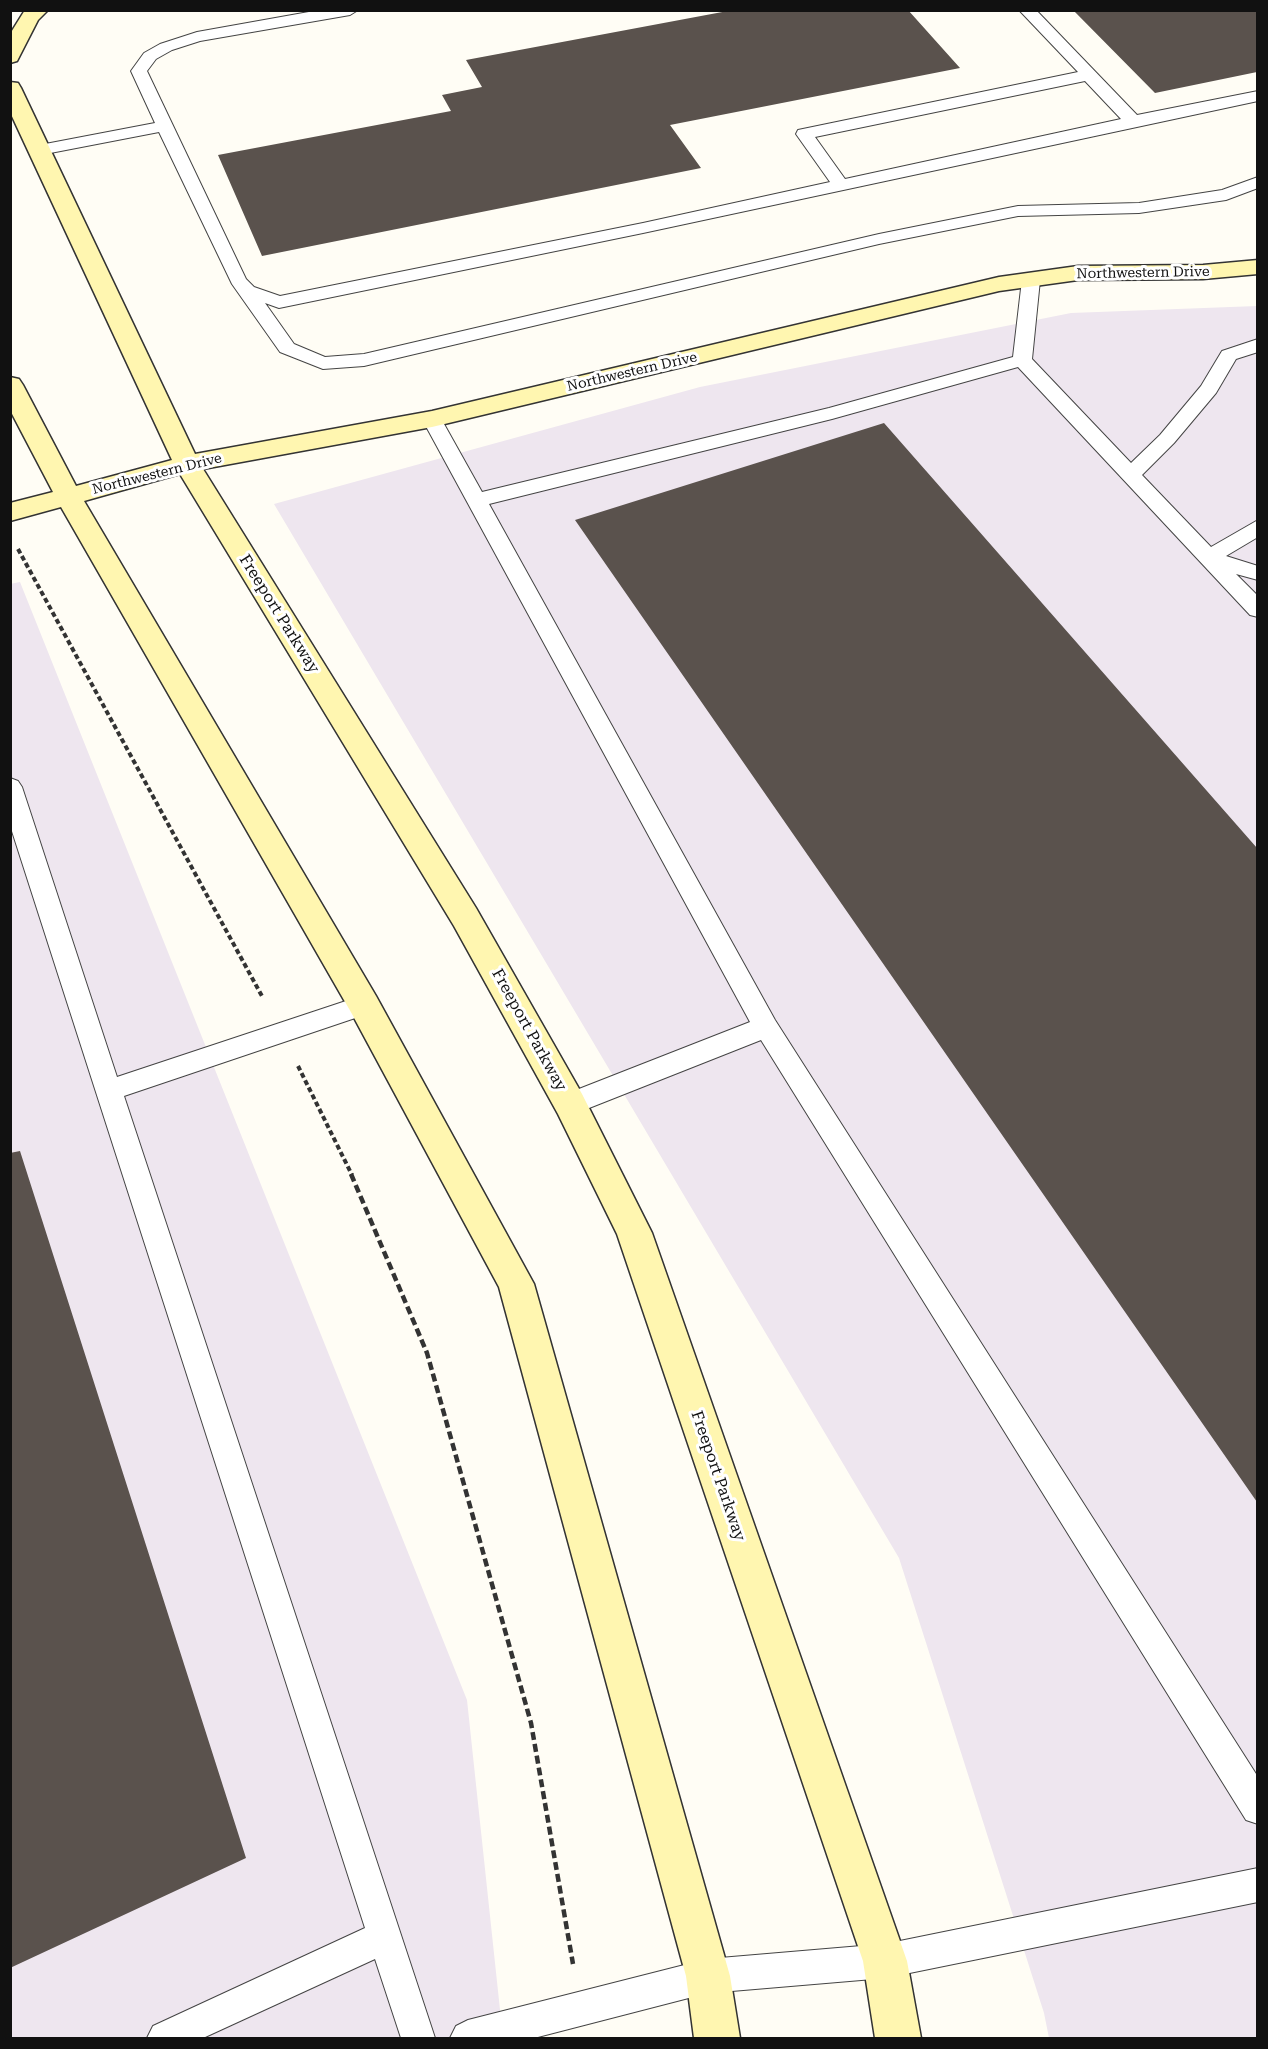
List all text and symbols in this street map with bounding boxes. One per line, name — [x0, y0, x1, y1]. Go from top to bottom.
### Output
street label: Northwestern Drive — [1076, 263, 1210, 283]
street label: Northwestern Drive — [565, 349, 699, 395]
street label: Northwestern Drive — [90, 450, 224, 498]
street label: Freeport Parkway — [235, 551, 323, 677]
street label: Freeport Parkway — [488, 966, 570, 1094]
street label: Freeport Parkway — [687, 1408, 749, 1544]

